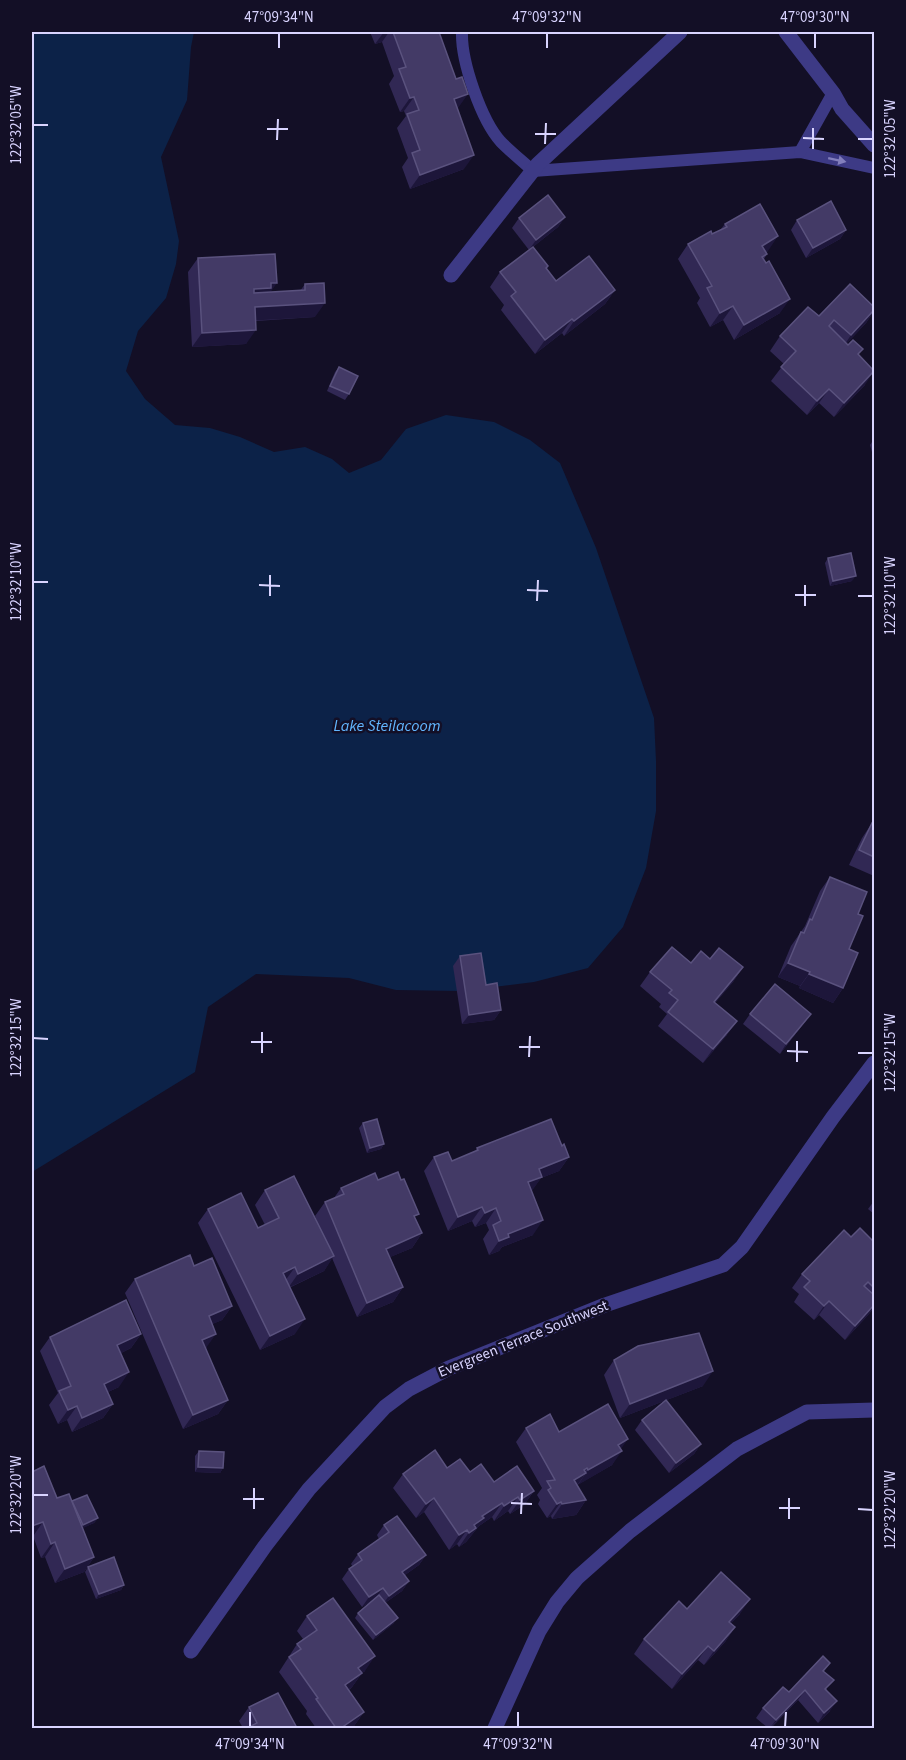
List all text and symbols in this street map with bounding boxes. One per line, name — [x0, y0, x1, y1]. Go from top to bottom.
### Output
text: 47°09'34"N — [244, 7, 314, 28]
text: 47°09'32"N — [512, 7, 582, 28]
text: 47°09'30"N — [780, 7, 850, 28]
text: 122°32'05"W — [6, 85, 27, 165]
text: 122°32'05"W — [880, 99, 901, 179]
one-way arrow — [828, 156, 847, 165]
text: 122°32'10"W — [6, 542, 27, 622]
text: 122°32'10"W — [880, 556, 901, 636]
water label: Lake Steilacoom — [333, 715, 441, 737]
text: 122°32'15"W — [6, 998, 27, 1078]
text: 122°32'15"W — [880, 1013, 901, 1093]
street label: Evergreen Terrace Southwest — [435, 1295, 611, 1383]
text: 122°32'20"W — [6, 1455, 27, 1535]
text: 122°32'20"W — [880, 1470, 901, 1550]
text: 47°09'34"N — [215, 1734, 285, 1755]
text: 47°09'32"N — [483, 1734, 553, 1755]
text: 47°09'30"N — [750, 1734, 820, 1755]

